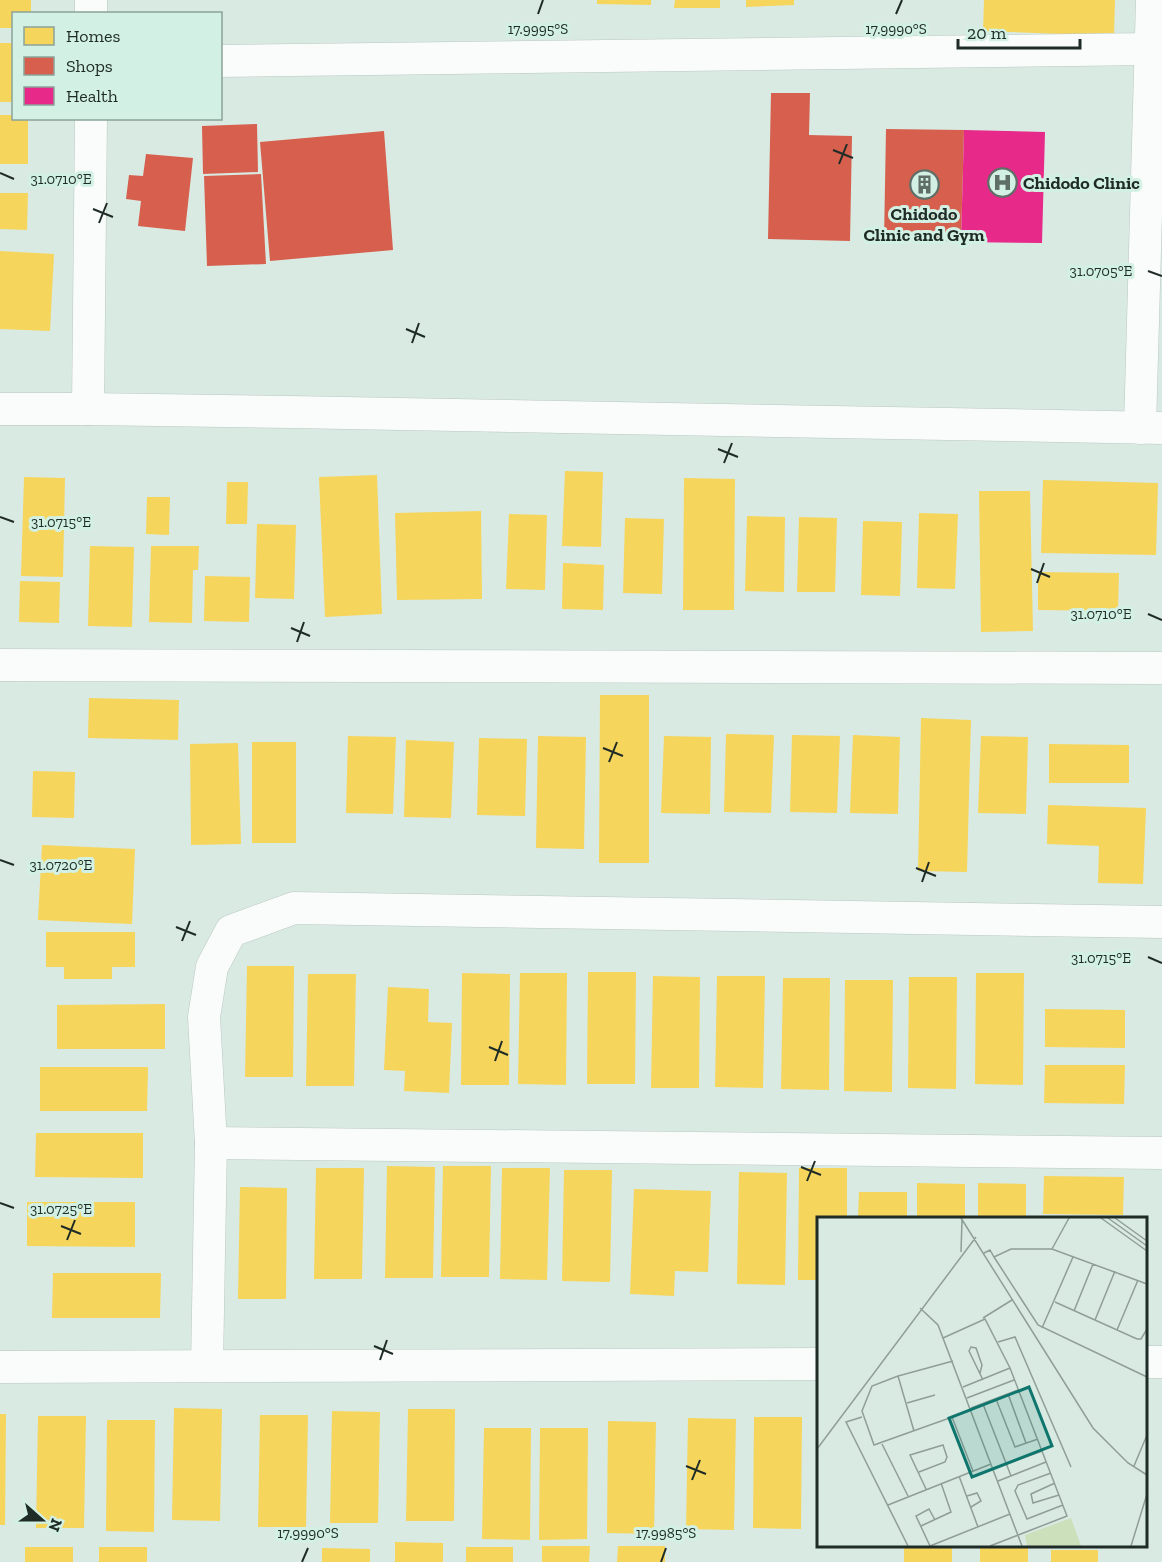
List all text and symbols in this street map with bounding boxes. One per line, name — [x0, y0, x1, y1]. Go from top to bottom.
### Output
legend — [12, 12, 222, 120]
scale bar — [958, 12, 1080, 50]
text: 17.9995°S — [508, 20, 568, 38]
text: 17.9990°S — [865, 20, 927, 38]
text: 20 m — [967, 22, 1007, 44]
text: Homes — [66, 25, 120, 47]
text: Shops — [66, 55, 113, 77]
text: Health — [66, 85, 118, 107]
hospital icon: Chidodo Clinic — [986, 167, 1018, 199]
building icon: Chidodo Clinic and Gym — [908, 169, 940, 201]
text: 31.0710°E — [31, 170, 92, 188]
place label: Chidodo Clinic — [1023, 172, 1140, 194]
place label: Chidodo Clinic and Gym — [864, 203, 985, 246]
text: 31.0705°E — [1070, 262, 1133, 280]
text: 31.0715°E — [31, 513, 91, 531]
text: 31.0710°E — [1071, 605, 1132, 623]
text: 31.0720°E — [30, 856, 93, 874]
text: 31.0715°E — [1071, 949, 1131, 967]
text: 31.0725°E — [30, 1200, 92, 1218]
inset map — [817, 1217, 1147, 1547]
north arrow — [12, 1490, 72, 1550]
text: N — [44, 1516, 67, 1534]
text: 17.9990°S — [277, 1524, 339, 1542]
text: 17.9985°S — [636, 1524, 696, 1542]

